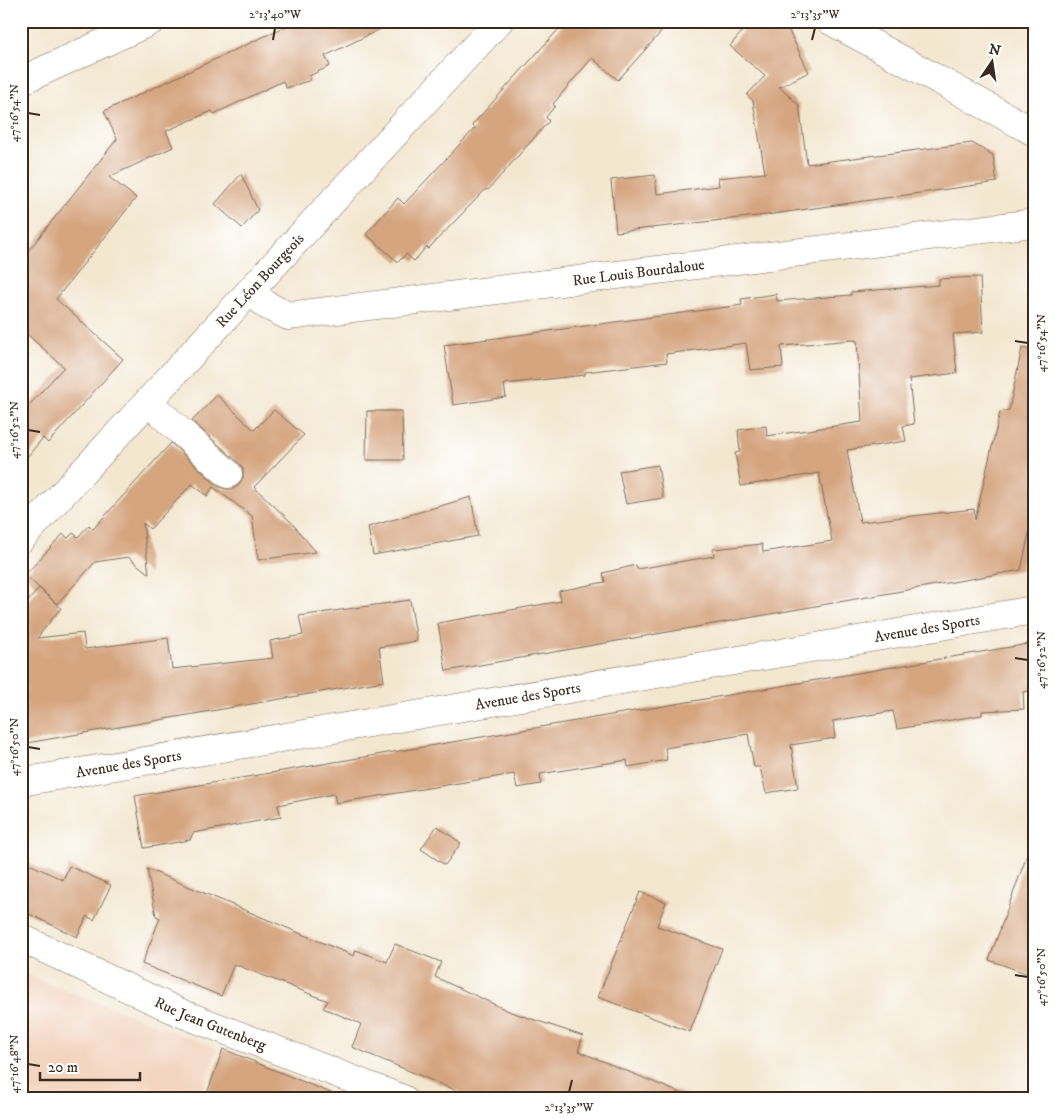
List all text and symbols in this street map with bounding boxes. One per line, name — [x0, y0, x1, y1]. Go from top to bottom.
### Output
text: 2°13'40"W — [249, 7, 302, 22]
text: 2°13'35"W — [790, 7, 841, 22]
north arrow — [968, 38, 1018, 88]
text: N — [987, 40, 1003, 60]
text: 47°16'54"N — [7, 84, 22, 142]
street label: Rue Léon Bourgeois — [212, 229, 308, 331]
street label: Rue Louis Bourdaloue — [571, 255, 706, 290]
text: 47°16'54"N — [1034, 314, 1049, 372]
text: 47°16'52"N — [7, 401, 22, 459]
street label: Avenue des Sports — [873, 610, 981, 646]
text: 47°16'52"N — [1034, 631, 1049, 689]
street label: Avenue des Sports — [474, 678, 582, 714]
text: 47°16'50"N — [7, 718, 22, 776]
street label: Avenue des Sports — [74, 745, 183, 782]
text: 47°16'50"N — [1034, 948, 1049, 1006]
street label: Rue Jean Gutenberg — [152, 992, 270, 1055]
text: 47°16'48"N — [7, 1034, 22, 1094]
scale bar — [40, 1050, 140, 1082]
text: 20 m — [48, 1058, 78, 1077]
text: 2°13'35"W — [544, 1100, 595, 1115]

